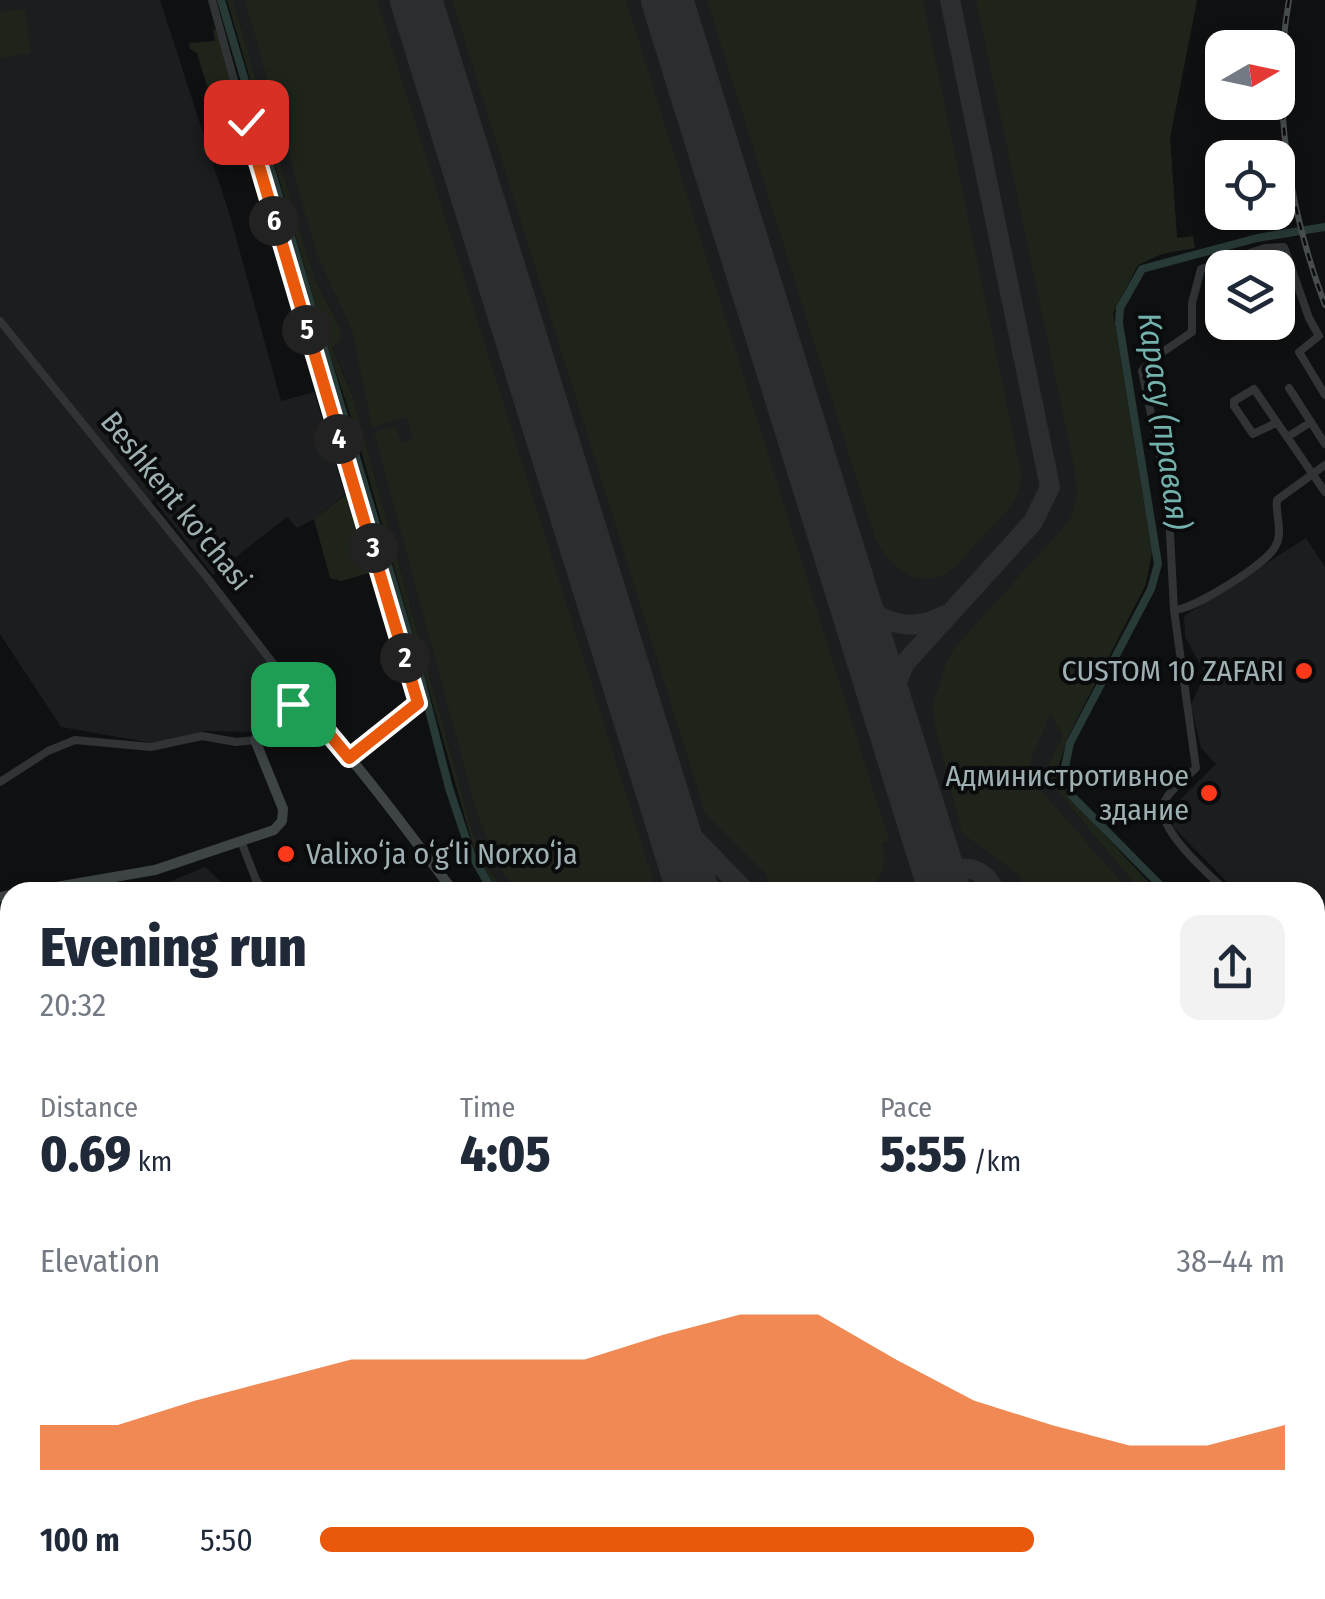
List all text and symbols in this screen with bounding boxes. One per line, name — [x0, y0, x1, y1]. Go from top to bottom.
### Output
north arrow — [1205, 30, 1295, 120]
map controls — [1205, 30, 1295, 340]
pin — [204, 80, 289, 165]
icon: check — [219, 95, 274, 150]
button: locate — [1205, 140, 1295, 230]
pin: 6 — [249, 196, 299, 246]
text: 6 — [267, 204, 281, 237]
button: layers — [1205, 250, 1295, 340]
pin: 5 — [282, 305, 332, 355]
water label: Карасу (правая) — [1130, 310, 1198, 532]
text: 5 — [300, 313, 314, 346]
street label: Beshkent ko'chasi — [93, 404, 259, 598]
pin: 4 — [314, 414, 364, 464]
text: 4 — [332, 422, 346, 455]
pin: 3 — [348, 523, 398, 573]
text: 3 — [366, 531, 380, 564]
pin: 2 — [380, 633, 430, 683]
text: 2 — [399, 641, 411, 674]
place label: CUSTOM 10 ZAFARI — [1062, 653, 1284, 689]
marker: CUSTOM 10 ZAFARI — [1293, 660, 1315, 682]
pin — [251, 662, 336, 747]
icon: arrive — [266, 677, 321, 732]
place label: Администротивное здание — [945, 758, 1189, 828]
marker: Администротивное здание — [1198, 782, 1220, 804]
place label: Valixoʻja oʻgʻli Norxoʻja — [306, 836, 578, 872]
marker: Valixoʻja oʻgʻli Norxoʻja — [275, 843, 297, 865]
text: Evening run — [40, 915, 307, 981]
button: share — [1180, 915, 1285, 1020]
text: 20:32 — [40, 986, 106, 1024]
text: Distance — [40, 1091, 138, 1124]
text: Time — [460, 1091, 515, 1124]
text: Pace — [880, 1091, 932, 1124]
text: 0.69 — [40, 1124, 131, 1184]
text: 4:05 — [460, 1124, 551, 1184]
text: 5:55 — [880, 1124, 967, 1184]
text: km — [131, 1145, 172, 1178]
text: /km — [967, 1145, 1021, 1178]
text: Elevation — [40, 1242, 160, 1280]
text: 38–44 m — [1177, 1242, 1285, 1280]
text: 100 m — [40, 1521, 120, 1559]
text: 5:50 — [200, 1521, 253, 1559]

